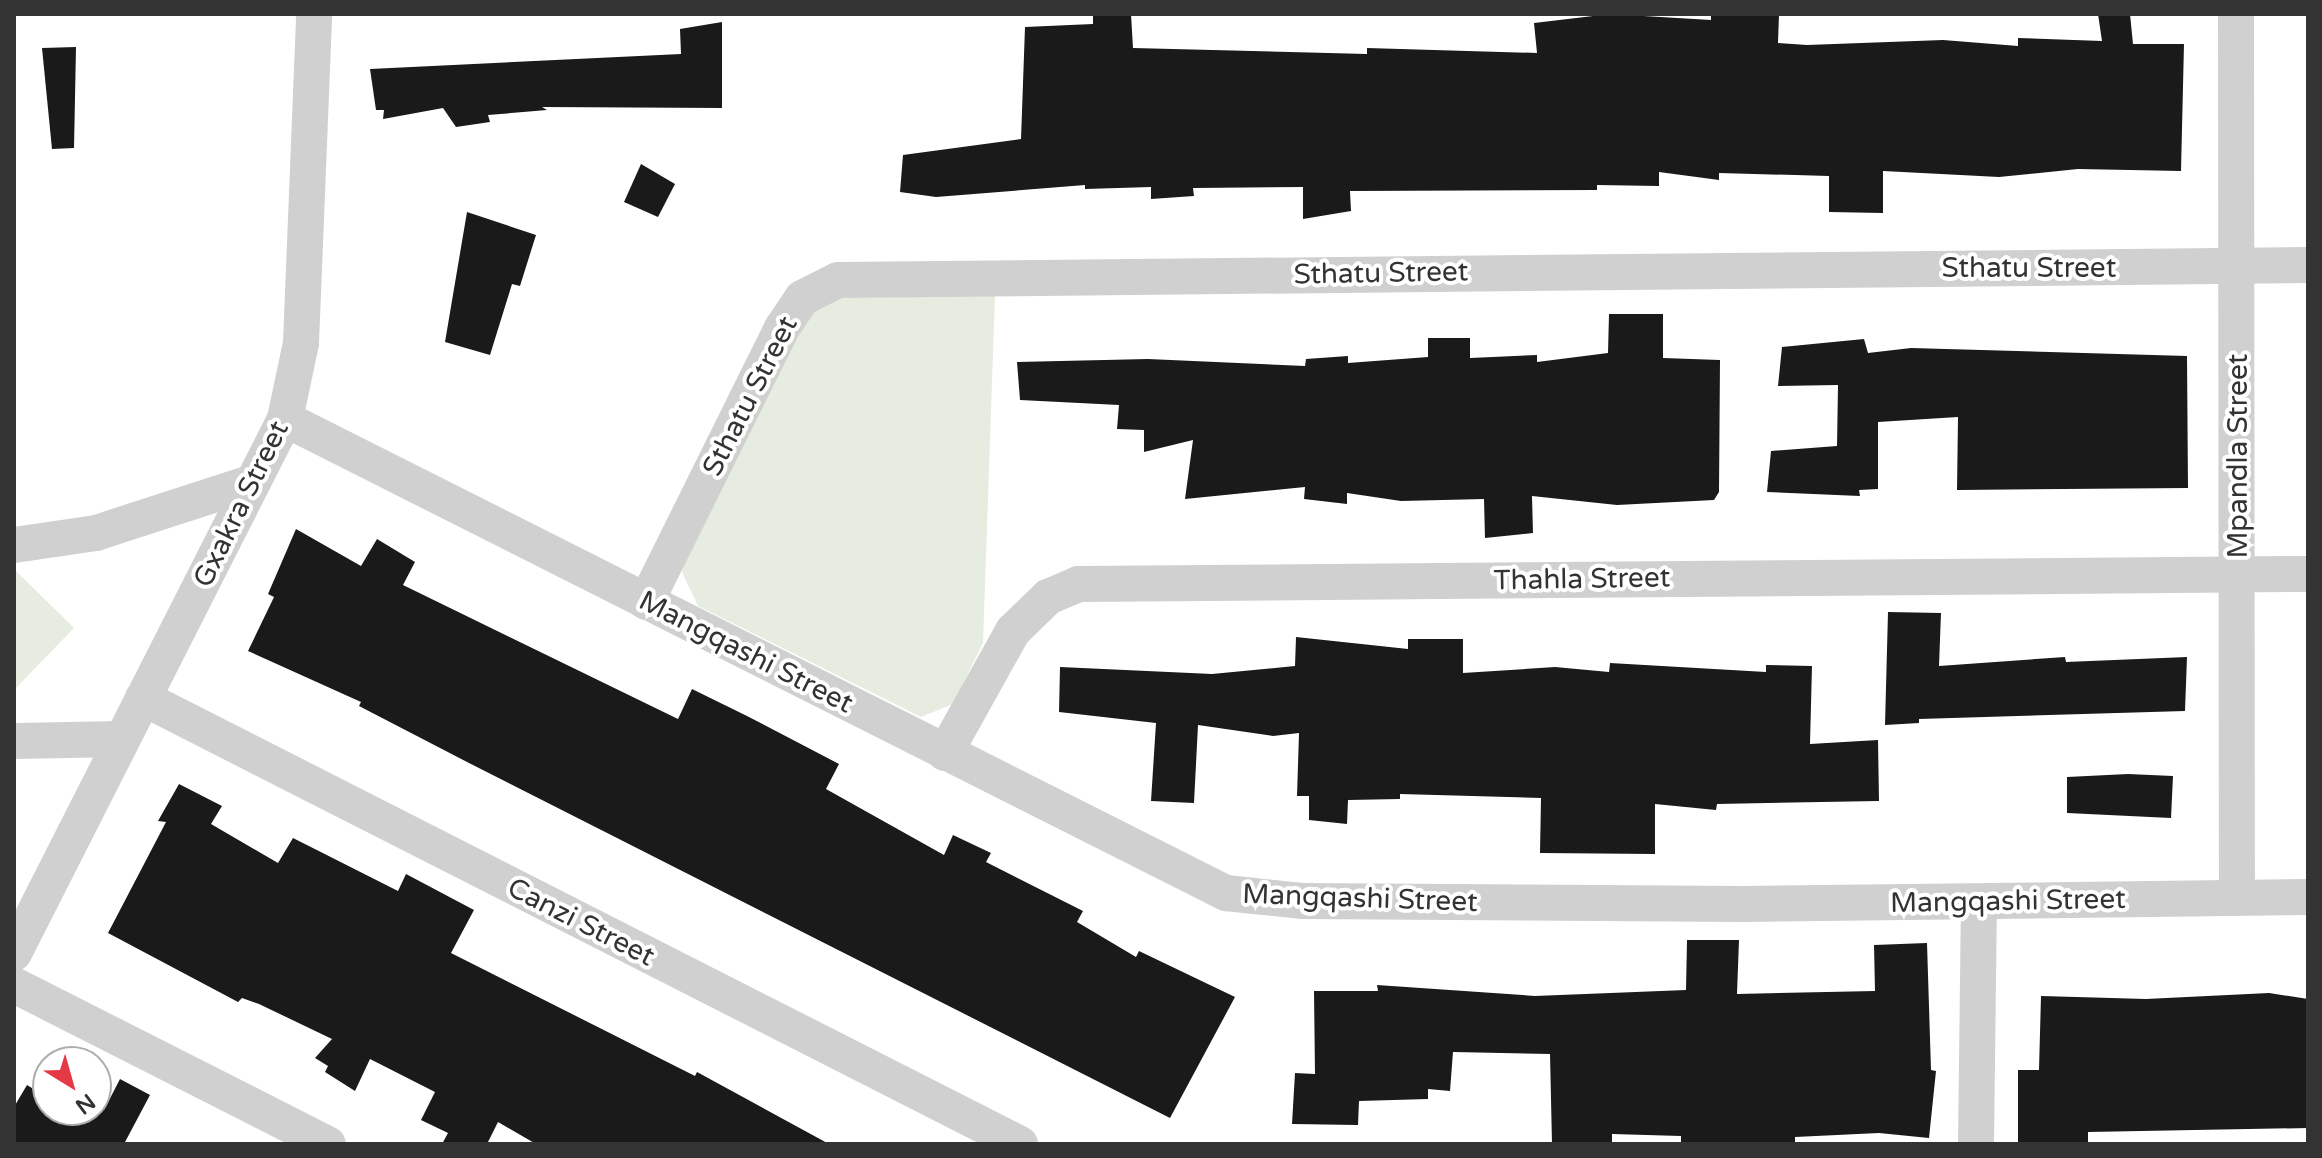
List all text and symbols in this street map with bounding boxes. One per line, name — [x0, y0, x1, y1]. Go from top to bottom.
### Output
street label: Sthatu Street — [1942, 251, 2116, 285]
street label: Sthatu Street — [1293, 255, 1469, 291]
street label: Sthatu Street — [695, 310, 805, 482]
street label: Mpandla Street — [2221, 354, 2255, 558]
street label: Gxakra Street — [186, 415, 296, 593]
street label: Thahla Street — [1493, 561, 1671, 597]
street label: Mangqashi Street — [633, 584, 859, 720]
street label: Canzi Street — [502, 871, 660, 973]
street label: Mangqashi Street — [1242, 877, 1478, 919]
street label: Mangqashi Street — [1890, 882, 2126, 920]
north arrow — [32, 1046, 112, 1126]
text: N — [70, 1088, 100, 1119]

